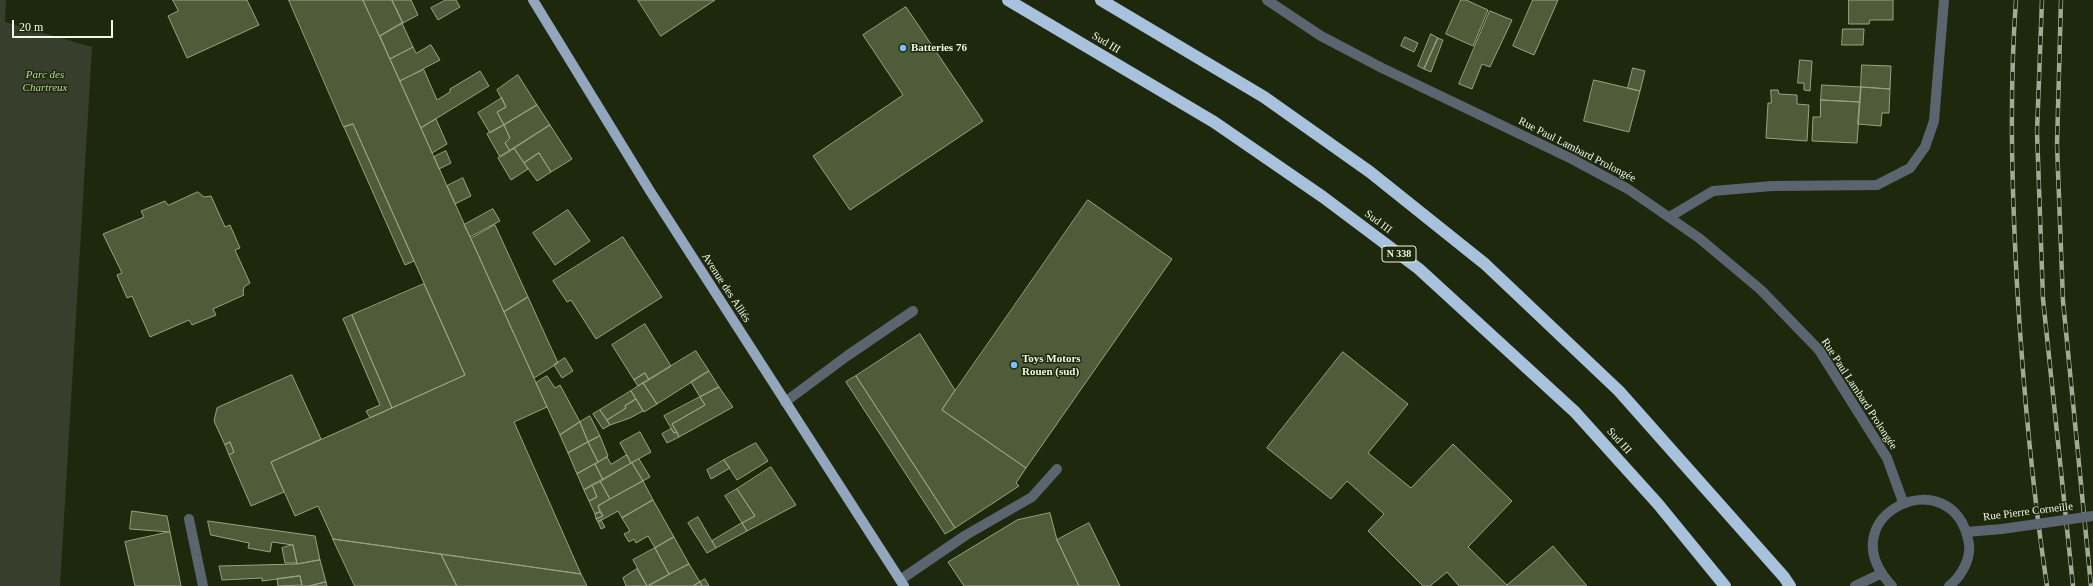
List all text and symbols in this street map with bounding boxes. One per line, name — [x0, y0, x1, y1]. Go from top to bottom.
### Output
scale bar — [14, 12, 115, 38]
text: 20 m — [19, 20, 43, 34]
street label: Sud III — [1089, 29, 1123, 57]
place label: Batteries 76 — [911, 41, 967, 55]
marker: Batteries 76 — [898, 43, 908, 53]
park label: Parc des Chartreux — [23, 68, 67, 94]
street label: Rue Paul Lambard Prolongée — [1516, 115, 1638, 185]
street label: Sud III — [1362, 207, 1394, 237]
road number: N 338 — [1382, 246, 1416, 262]
street label: Avenue des Alliés — [699, 251, 753, 325]
street label: Rue Paul Lambard Prolongée — [1818, 336, 1900, 452]
place label: Toys Motors Rouen (sud) — [1022, 352, 1081, 378]
marker: Toys Motors Rouen (sud) — [1009, 360, 1019, 370]
street label: Sud III — [1604, 425, 1634, 457]
street label: Rue Pierre Corneille — [1982, 500, 2074, 524]

